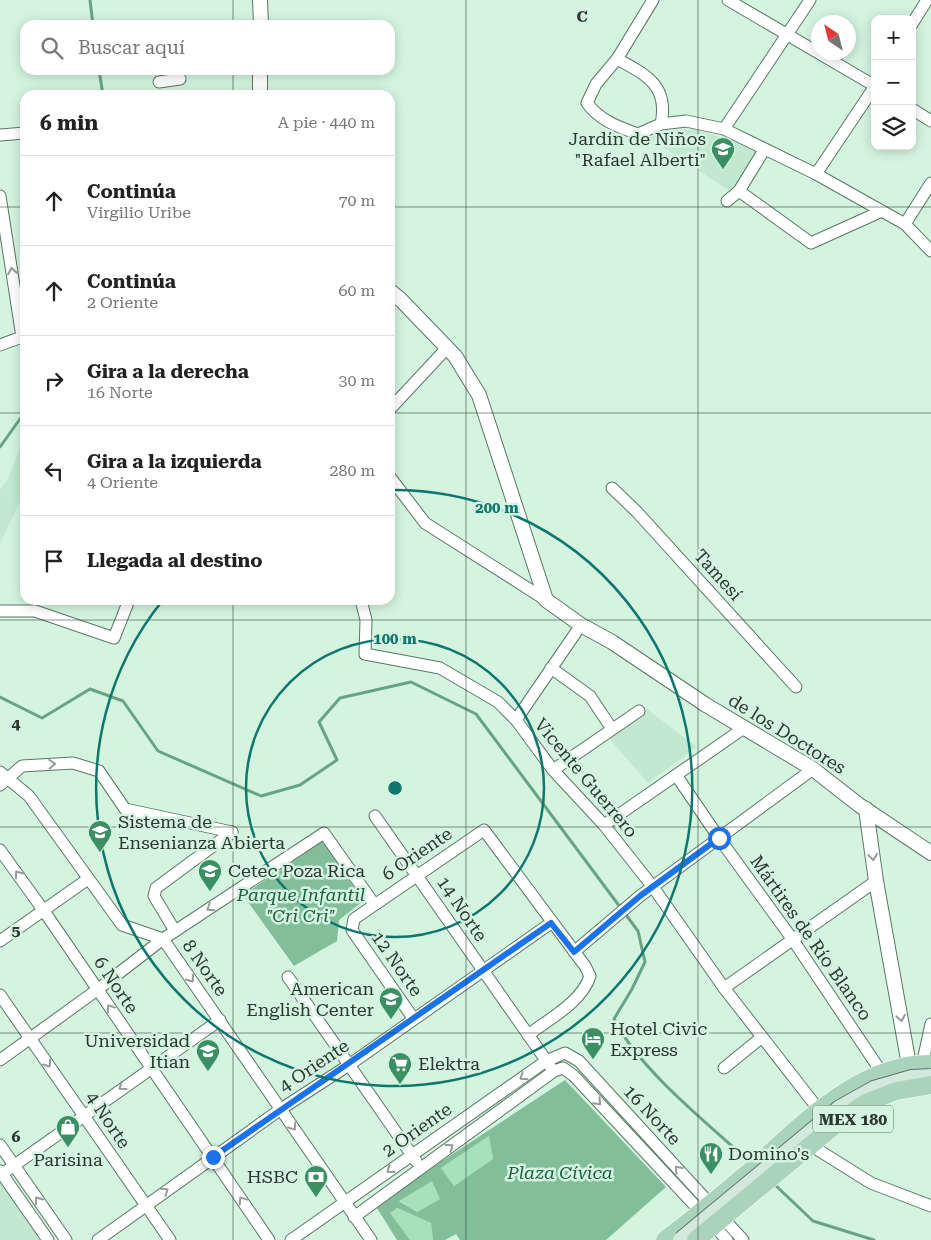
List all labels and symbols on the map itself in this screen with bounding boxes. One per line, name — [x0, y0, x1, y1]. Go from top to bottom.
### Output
text: C — [576, 7, 588, 26]
north arrow — [811, 15, 856, 60]
place label: Jardín de Niños "Rafael Alberti" — [569, 128, 706, 170]
school or university icon: Jardín de Niños "Rafael Alberti" — [710, 136, 736, 170]
one-way arrow — [7, 267, 18, 275]
text: 200 m — [475, 499, 519, 517]
street label: Tamesí — [690, 545, 747, 605]
text: 100 m — [373, 630, 417, 648]
street label: de los Doctores — [725, 689, 850, 778]
text: 4 — [12, 714, 21, 733]
street label: Vicente Guerrero — [530, 714, 642, 842]
one-way arrow — [48, 759, 56, 770]
centre of rings — [386, 779, 404, 797]
place label: Sistema de Ensenianza Abierta — [118, 811, 285, 853]
school or university icon: Sistema de Ensenianza Abierta — [87, 819, 113, 853]
street label: 6 Oriente — [378, 822, 456, 885]
route start — [708, 827, 731, 850]
street label: Mártires de Río Blanco — [746, 851, 877, 1024]
one-way arrow — [867, 854, 878, 862]
school or university icon: Cetec Poza Rica — [197, 858, 223, 892]
place label: Cetec Poza Rica — [228, 860, 365, 881]
one-way arrow — [15, 871, 24, 880]
street label: 14 Norte — [433, 872, 492, 945]
park label: Parque Infantil "Cri Cri" — [236, 884, 365, 926]
one-way arrow — [206, 902, 215, 911]
text: 5 — [12, 921, 21, 940]
street label: 12 Norte — [368, 927, 427, 1000]
street label: 8 Norte — [178, 935, 232, 1000]
street label: 6 Norte — [90, 952, 143, 1017]
one-way arrow — [185, 973, 194, 983]
place label: American English Center — [246, 978, 374, 1020]
school or university icon: American English Center — [378, 986, 404, 1020]
one-way arrow — [107, 1004, 116, 1014]
one-way arrow — [895, 1013, 905, 1022]
place label: Hotel Civic Express — [610, 1018, 707, 1060]
hotel icon: Hotel Civic Express — [580, 1026, 606, 1060]
place label: Universidad Itian — [84, 1030, 190, 1072]
street label: 4 Oriente — [275, 1034, 353, 1097]
school or university icon: Universidad Itian — [195, 1038, 221, 1072]
supermarket icon: Elektra — [387, 1051, 413, 1085]
place label: Elektra — [418, 1053, 480, 1074]
one-way arrow — [42, 1058, 51, 1068]
one-way arrow — [519, 1071, 529, 1080]
street label: 16 Norte — [619, 1080, 685, 1149]
one-way arrow — [119, 1081, 128, 1090]
street label: 4 Norte — [82, 1087, 135, 1152]
one-way arrow — [592, 1096, 601, 1105]
street label: 2 Oriente — [378, 1098, 456, 1161]
road number: MEX 180 — [813, 1106, 893, 1132]
shop icon: Parisina — [55, 1114, 81, 1148]
one-way arrow — [287, 1121, 296, 1131]
text: 6 — [12, 1127, 21, 1146]
restaurant icon: Domino's — [698, 1141, 724, 1175]
place label: Domino's — [728, 1143, 809, 1164]
one-way arrow — [444, 1144, 454, 1153]
route end — [202, 1146, 225, 1169]
place label: Parisina — [33, 1149, 103, 1170]
park label: Plaza Cívica — [506, 1162, 613, 1183]
bank icon: HSBC — [303, 1164, 329, 1198]
one-way arrow — [386, 1164, 396, 1173]
one-way arrow — [675, 1165, 684, 1174]
place label: HSBC — [247, 1166, 298, 1187]
one-way arrow — [160, 1188, 169, 1197]
one-way arrow — [35, 1196, 44, 1206]
one-way arrow — [239, 1196, 248, 1205]

